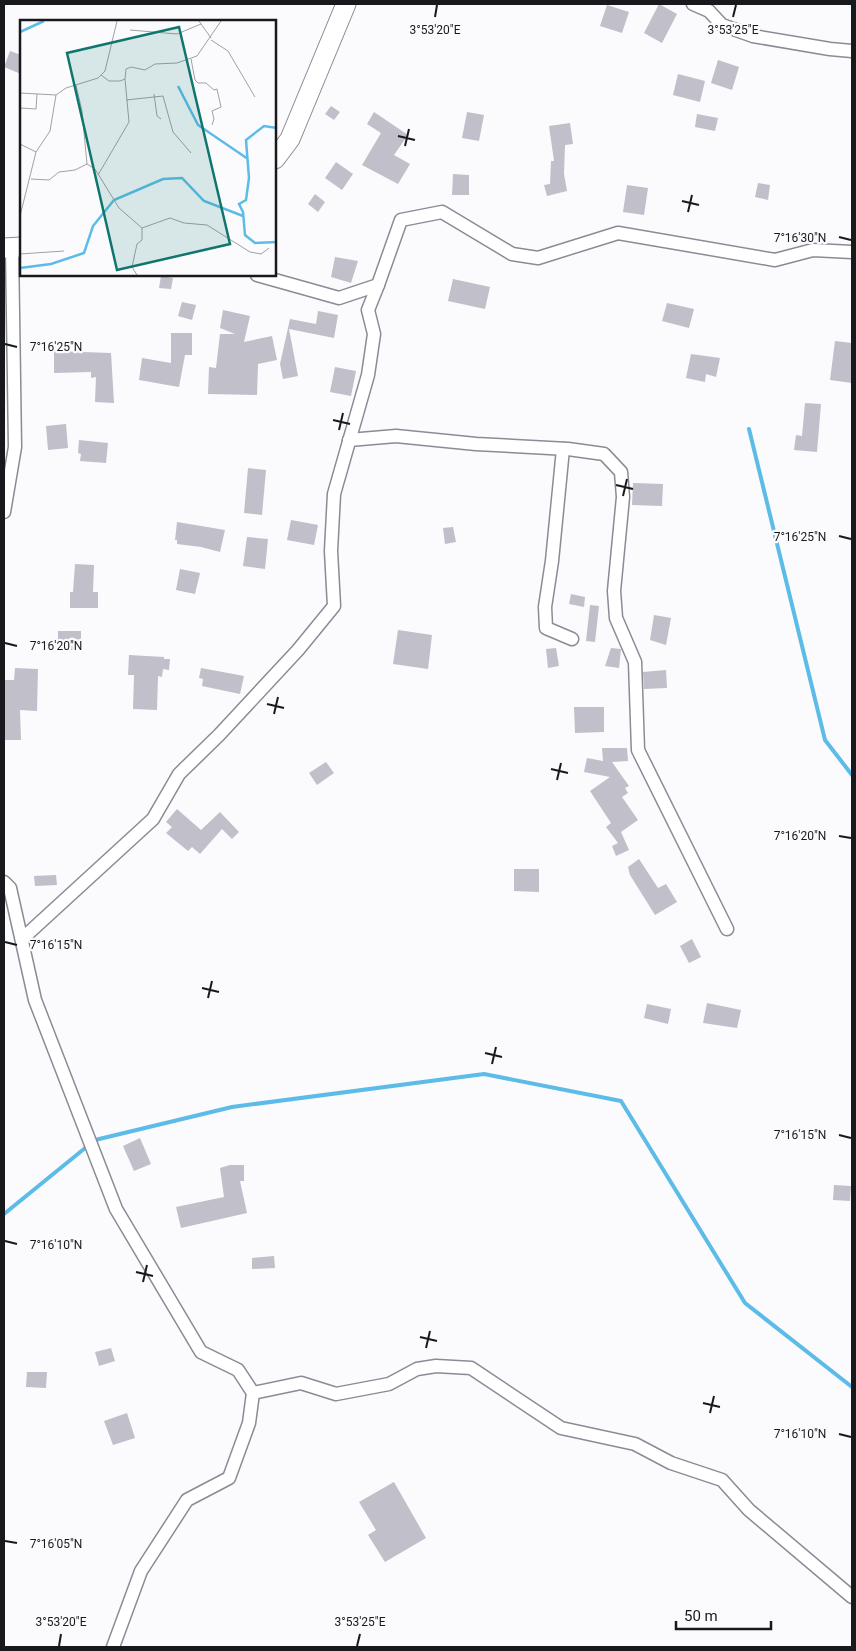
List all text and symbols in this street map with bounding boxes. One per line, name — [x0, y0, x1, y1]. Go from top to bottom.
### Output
inset map — [20, 20, 276, 276]
text: 3°53'20"E — [410, 23, 461, 37]
text: 3°53'25"E — [708, 23, 759, 37]
text: 7°16'30"N — [774, 231, 826, 245]
text: 7°16'25"N — [30, 340, 82, 354]
text: 7°16'25"N — [774, 530, 826, 544]
text: 7°16'20"N — [30, 639, 82, 653]
text: 7°16'20"N — [774, 829, 826, 843]
text: 7°16'15"N — [30, 938, 82, 952]
text: 7°16'15"N — [774, 1128, 826, 1142]
text: 7°16'10"N — [30, 1238, 82, 1252]
text: 7°16'10"N — [774, 1427, 826, 1441]
text: 7°16'05"N — [30, 1537, 82, 1551]
scale bar — [676, 1598, 771, 1630]
text: 50 m — [684, 1607, 718, 1625]
text: 3°53'20"E — [36, 1615, 87, 1629]
text: 3°53'25"E — [335, 1615, 386, 1629]

